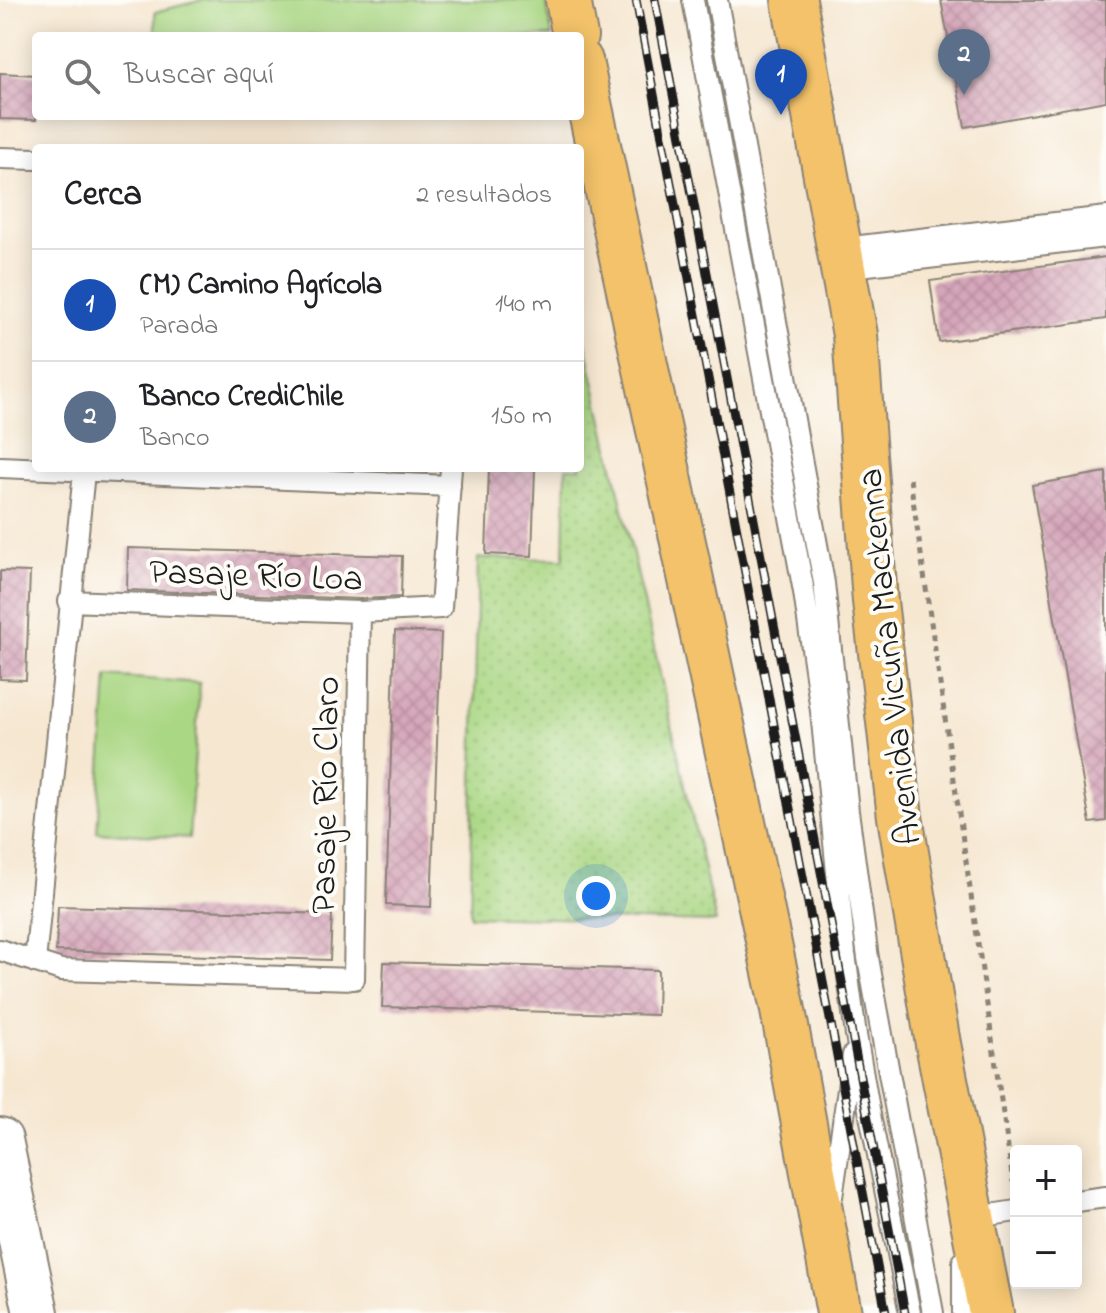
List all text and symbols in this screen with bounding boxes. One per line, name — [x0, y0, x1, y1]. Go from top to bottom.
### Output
pin: 2 — [938, 29, 990, 95]
search box — [32, 32, 584, 120]
pin: 1 — [755, 49, 807, 115]
icon: search — [60, 54, 104, 98]
text: Buscar aquí — [124, 54, 274, 98]
text: Cerca — [64, 171, 142, 221]
text: 2 resultados — [416, 177, 552, 215]
text: (M) Camino Agrícola — [140, 264, 382, 308]
text: 1 — [86, 286, 94, 324]
text: 140 m — [495, 286, 552, 324]
text: Parada — [140, 308, 218, 346]
text: Banco CrediChile — [140, 376, 344, 420]
text: 2 — [84, 398, 96, 436]
text: 150 m — [491, 398, 552, 436]
text: Banco — [140, 420, 209, 458]
street label: Avenida Vicuña Mackenna — [845, 466, 938, 847]
street label: Pasaje Río Loa — [148, 547, 364, 608]
street label: Pasaje Río Claro — [299, 676, 356, 914]
your location — [576, 876, 616, 916]
map controls — [1010, 1145, 1082, 1289]
button: + — [1010, 1145, 1082, 1217]
button: − — [1010, 1217, 1082, 1289]

